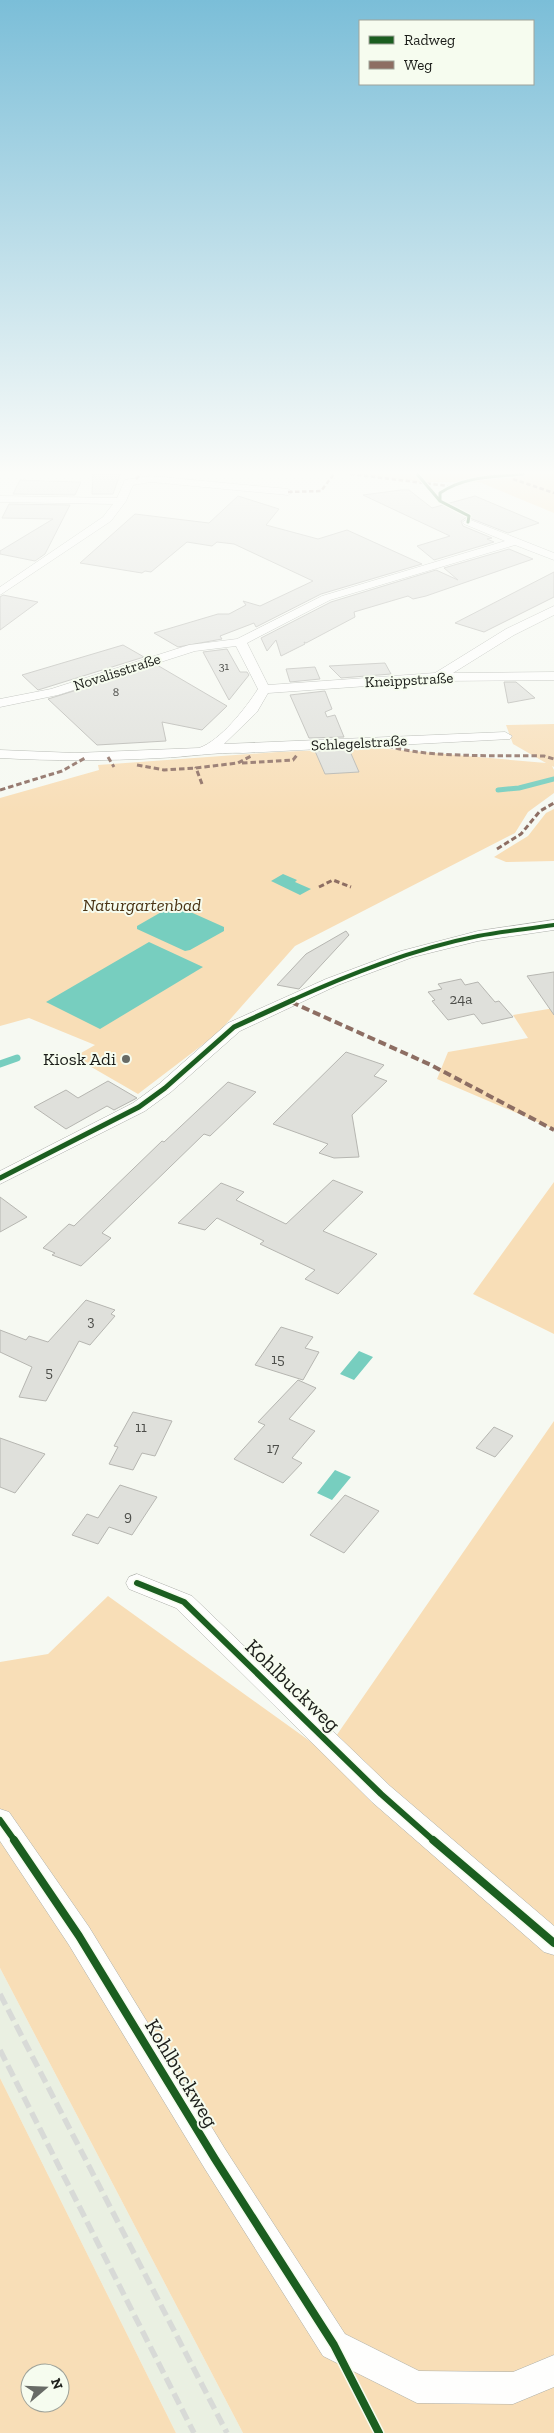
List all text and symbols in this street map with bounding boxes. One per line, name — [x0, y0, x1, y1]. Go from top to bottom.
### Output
legend — [359, 20, 534, 85]
text: Radweg — [404, 31, 455, 49]
text: Weg — [404, 56, 433, 74]
street label: Novalisstraße — [71, 649, 163, 695]
house number: 31 — [219, 659, 230, 673]
street label: Kneippstraße — [364, 669, 454, 691]
house number: 8 — [113, 685, 119, 699]
street label: Schlegelstraße — [311, 731, 407, 755]
park label: Naturgartenbad — [83, 894, 201, 916]
house number: 24a — [449, 990, 473, 1008]
place label: Kiosk Adi — [43, 1048, 116, 1070]
marker: Kiosk Adi — [120, 1053, 132, 1065]
house number: 3 — [87, 1312, 95, 1330]
house number: 15 — [271, 1350, 285, 1368]
house number: 5 — [45, 1363, 53, 1381]
house number: 11 — [135, 1418, 147, 1436]
house number: 17 — [267, 1439, 279, 1457]
house number: 9 — [124, 1507, 132, 1525]
street label: Kohlbuckweg — [240, 1634, 346, 1737]
street label: Kohlbuckweg — [140, 2014, 224, 2132]
north arrow — [20, 2363, 70, 2413]
text: N — [47, 2376, 67, 2392]

